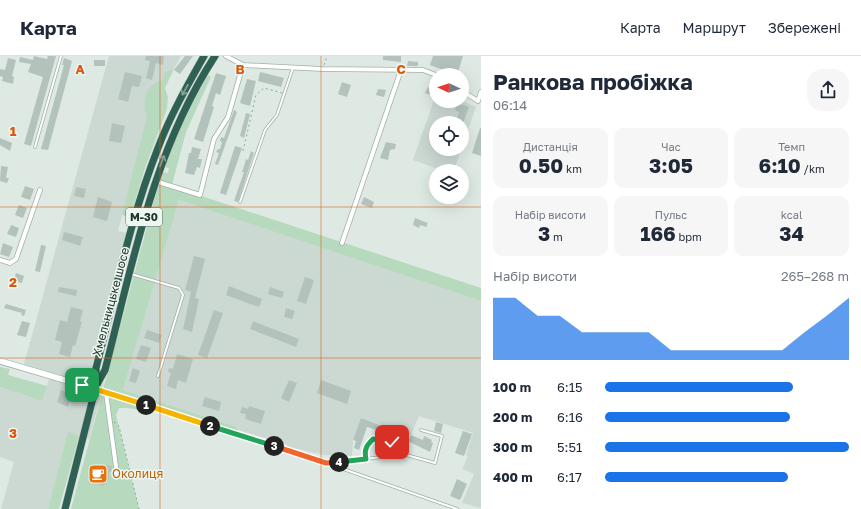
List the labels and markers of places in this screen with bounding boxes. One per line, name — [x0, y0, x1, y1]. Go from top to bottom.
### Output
pin — [65, 368, 99, 402]
pin: 1 — [136, 395, 156, 415]
pin: 2 — [200, 416, 220, 436]
pin — [375, 425, 409, 459]
pin: 3 — [264, 436, 284, 456]
pin: 4 — [329, 452, 349, 472]
cafe icon: Околиця — [87, 463, 109, 485]
place label: Околиця — [112, 466, 163, 481]

